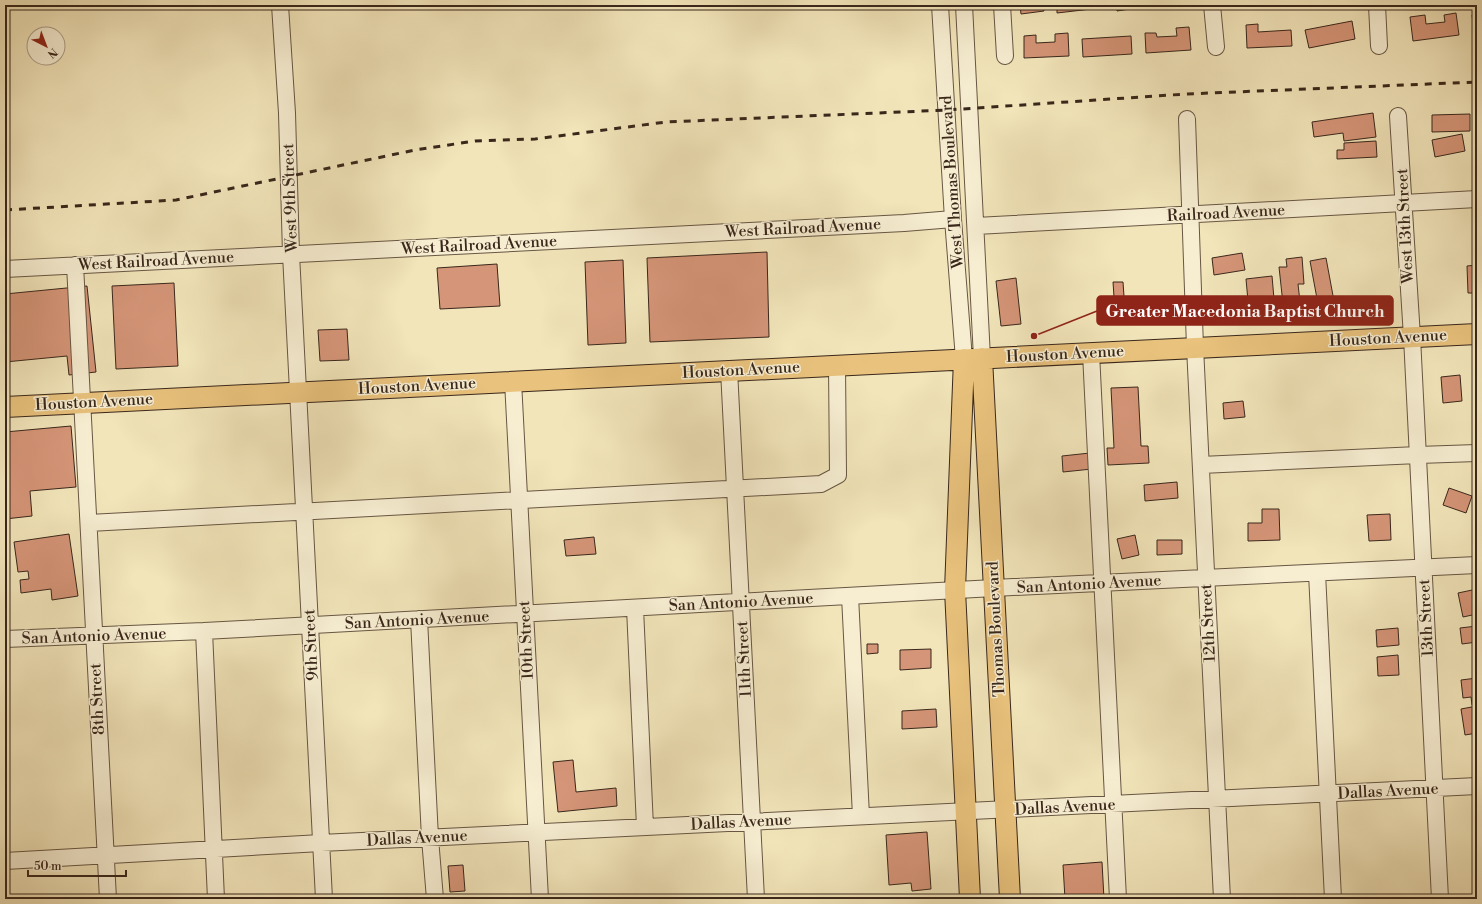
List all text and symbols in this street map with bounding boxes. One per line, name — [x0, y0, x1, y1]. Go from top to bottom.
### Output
north arrow — [26, 26, 66, 66]
text: N — [44, 45, 60, 61]
street label: West Thomas Boulevard — [936, 95, 968, 270]
street label: West 9th Street — [278, 143, 302, 254]
street label: West 13th Street — [1392, 167, 1418, 285]
street label: Railroad Avenue — [1166, 200, 1286, 226]
street label: West Railroad Avenue — [724, 214, 881, 242]
street label: West Railroad Avenue — [400, 231, 557, 259]
street label: West Railroad Avenue — [77, 247, 234, 275]
callout: Greater Macedonia Baptist Church — [1097, 296, 1393, 325]
text: Greater Macedonia Baptist Church — [1105, 301, 1385, 323]
street label: Houston Avenue — [1329, 325, 1447, 351]
street label: Houston Avenue — [1006, 341, 1124, 367]
street label: Houston Avenue — [682, 357, 800, 383]
street label: Houston Avenue — [358, 373, 476, 399]
street label: Houston Avenue — [35, 389, 153, 415]
street label: Thomas Boulevard — [982, 561, 1010, 697]
street label: San Antonio Avenue — [1016, 570, 1162, 598]
street label: 13th Street — [1414, 578, 1438, 657]
street label: 12th Street — [1196, 583, 1220, 663]
street label: San Antonio Avenue — [668, 588, 814, 616]
street label: 10th Street — [514, 600, 538, 680]
street label: San Antonio Avenue — [344, 606, 490, 634]
street label: 9th Street — [299, 608, 323, 681]
street label: 11th Street — [732, 620, 756, 698]
street label: San Antonio Avenue — [21, 623, 167, 649]
street label: 8th Street — [85, 662, 109, 735]
street label: Dallas Avenue — [1337, 778, 1439, 804]
street label: Dallas Avenue — [1014, 794, 1116, 820]
street label: Dallas Avenue — [690, 809, 792, 835]
street label: Dallas Avenue — [366, 825, 468, 851]
scale bar — [28, 852, 126, 878]
text: 50 m — [34, 859, 62, 874]

